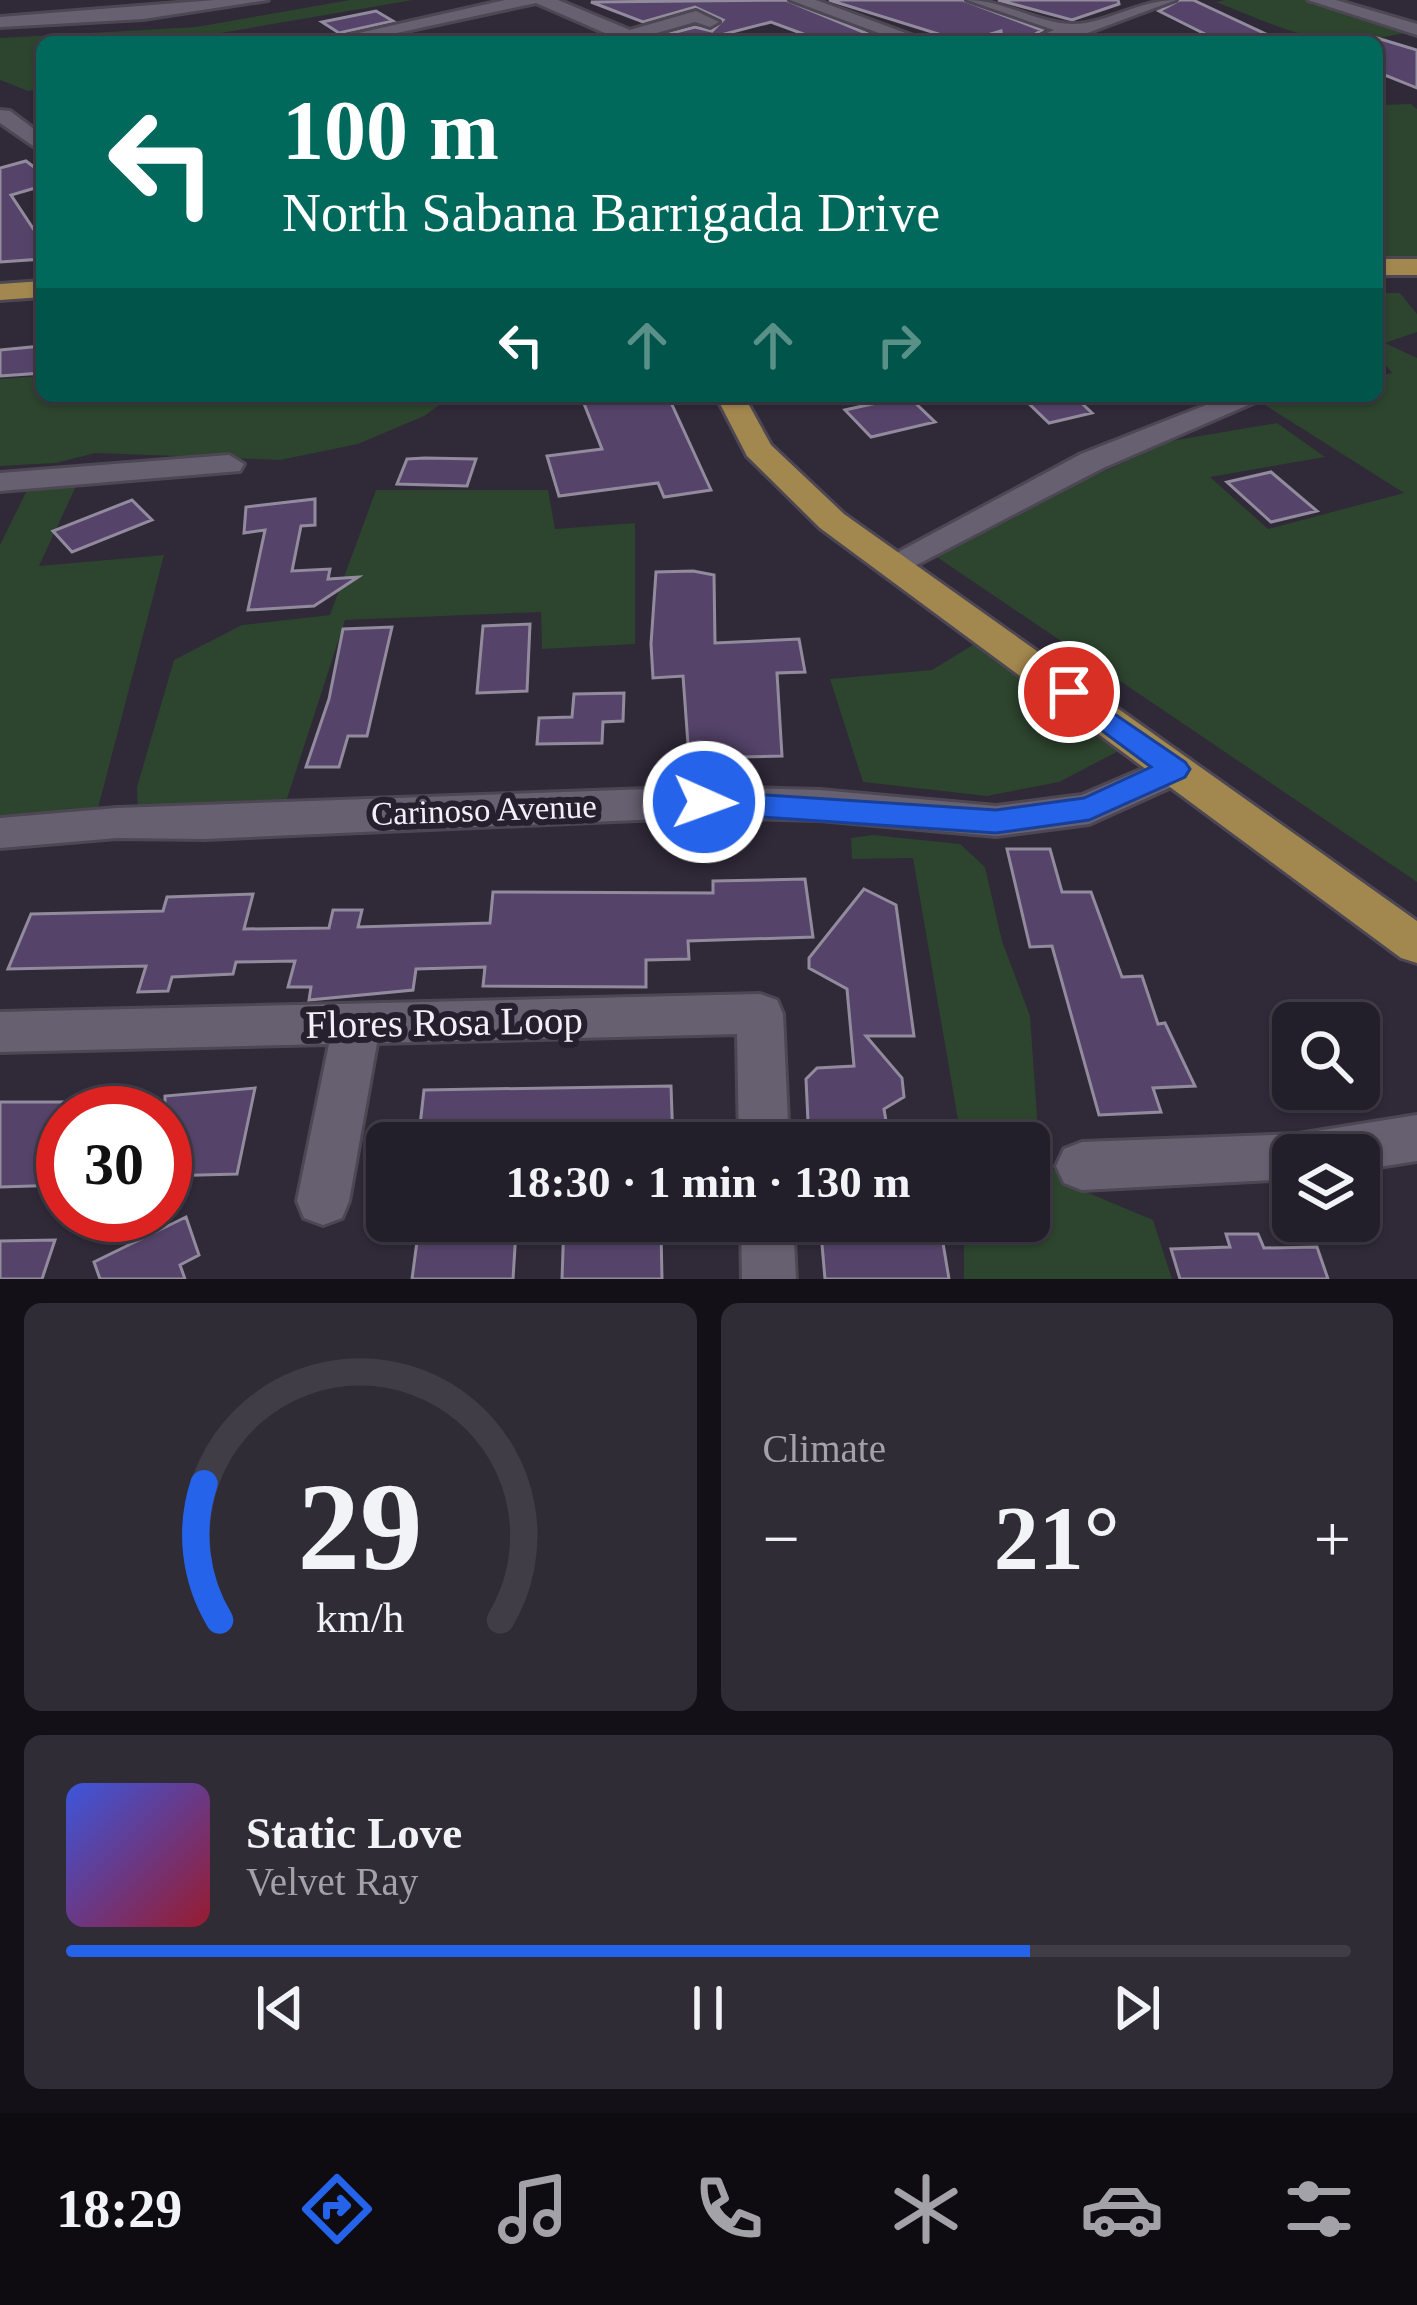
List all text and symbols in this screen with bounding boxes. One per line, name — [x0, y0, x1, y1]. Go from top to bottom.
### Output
icon: left — [84, 84, 240, 240]
text: 100 m — [282, 84, 499, 177]
text: North Sabana Barrigada Drive — [282, 183, 940, 243]
icon: left — [488, 312, 554, 378]
icon: ahead — [614, 312, 680, 378]
icon: ahead — [740, 312, 806, 378]
icon: right — [866, 312, 932, 378]
pin — [1018, 641, 1120, 743]
icon: arrive — [1036, 659, 1102, 725]
position arrow — [641, 739, 767, 865]
street label: Carinoso Avenue — [371, 788, 597, 832]
street label: Flores Rosa Loop — [305, 998, 583, 1047]
map controls — [1272, 1002, 1380, 1242]
button: search — [1272, 1002, 1380, 1110]
speed limit sign: 30 — [36, 1086, 192, 1242]
button: layers — [1272, 1134, 1380, 1242]
text: 18:30 · 1 min · 130 m — [506, 1157, 911, 1207]
text: Climate — [763, 1427, 886, 1470]
text: 29 — [298, 1458, 423, 1596]
text: 21° — [994, 1489, 1120, 1588]
text: − — [763, 1502, 800, 1575]
text: + — [1314, 1502, 1351, 1575]
text: km/h — [316, 1594, 404, 1641]
text: Static Love — [246, 1808, 462, 1858]
text: Velvet Ray — [246, 1860, 418, 1903]
icon: previous — [247, 1975, 313, 2041]
icon: pause — [675, 1975, 741, 2041]
icon: next — [1104, 1975, 1170, 2041]
icon: directions — [295, 2167, 379, 2251]
icon: music — [491, 2167, 575, 2251]
icon: phone — [687, 2167, 771, 2251]
icon: climate — [884, 2167, 968, 2251]
icon: car — [1080, 2167, 1164, 2251]
icon: filters — [1277, 2167, 1361, 2251]
text: 18:29 — [56, 2179, 182, 2239]

